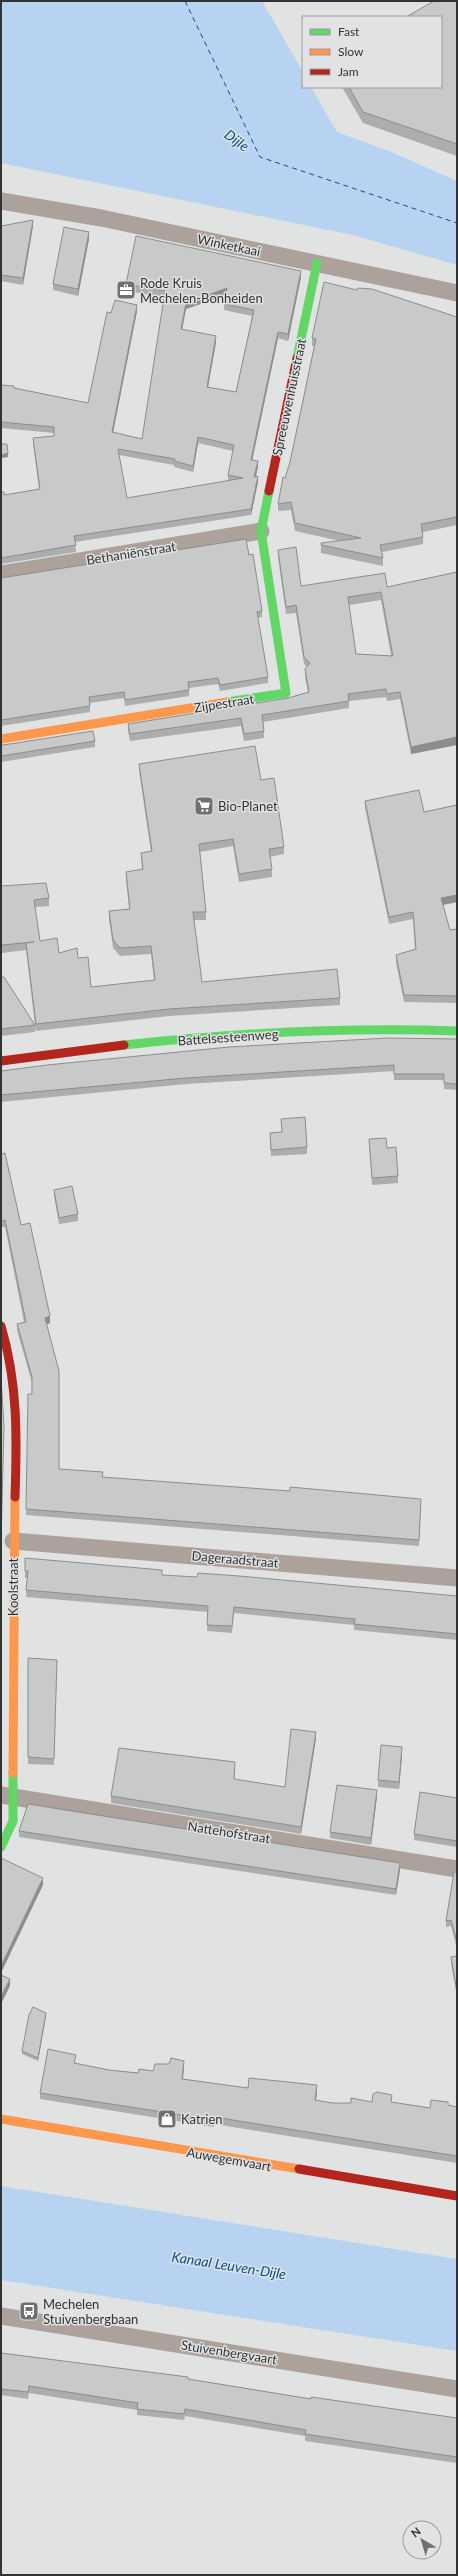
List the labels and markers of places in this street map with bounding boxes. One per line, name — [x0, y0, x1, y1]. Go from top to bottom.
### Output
place label: Rode Kruis Mechelen-Bonheiden — [140, 275, 263, 306]
office icon: Rode Kruis Mechelen-Bonheiden — [115, 279, 137, 301]
supermarket icon: Bio-Planet — [193, 795, 215, 817]
place label: Bio-Planet — [218, 798, 278, 814]
shop icon: Katrien — [156, 2108, 178, 2130]
place label: Katrien — [181, 2111, 223, 2127]
place label: Mechelen Stuivenbergbaan — [43, 2296, 138, 2327]
bus stop icon: Mechelen Stuivenbergbaan — [18, 2300, 40, 2322]

